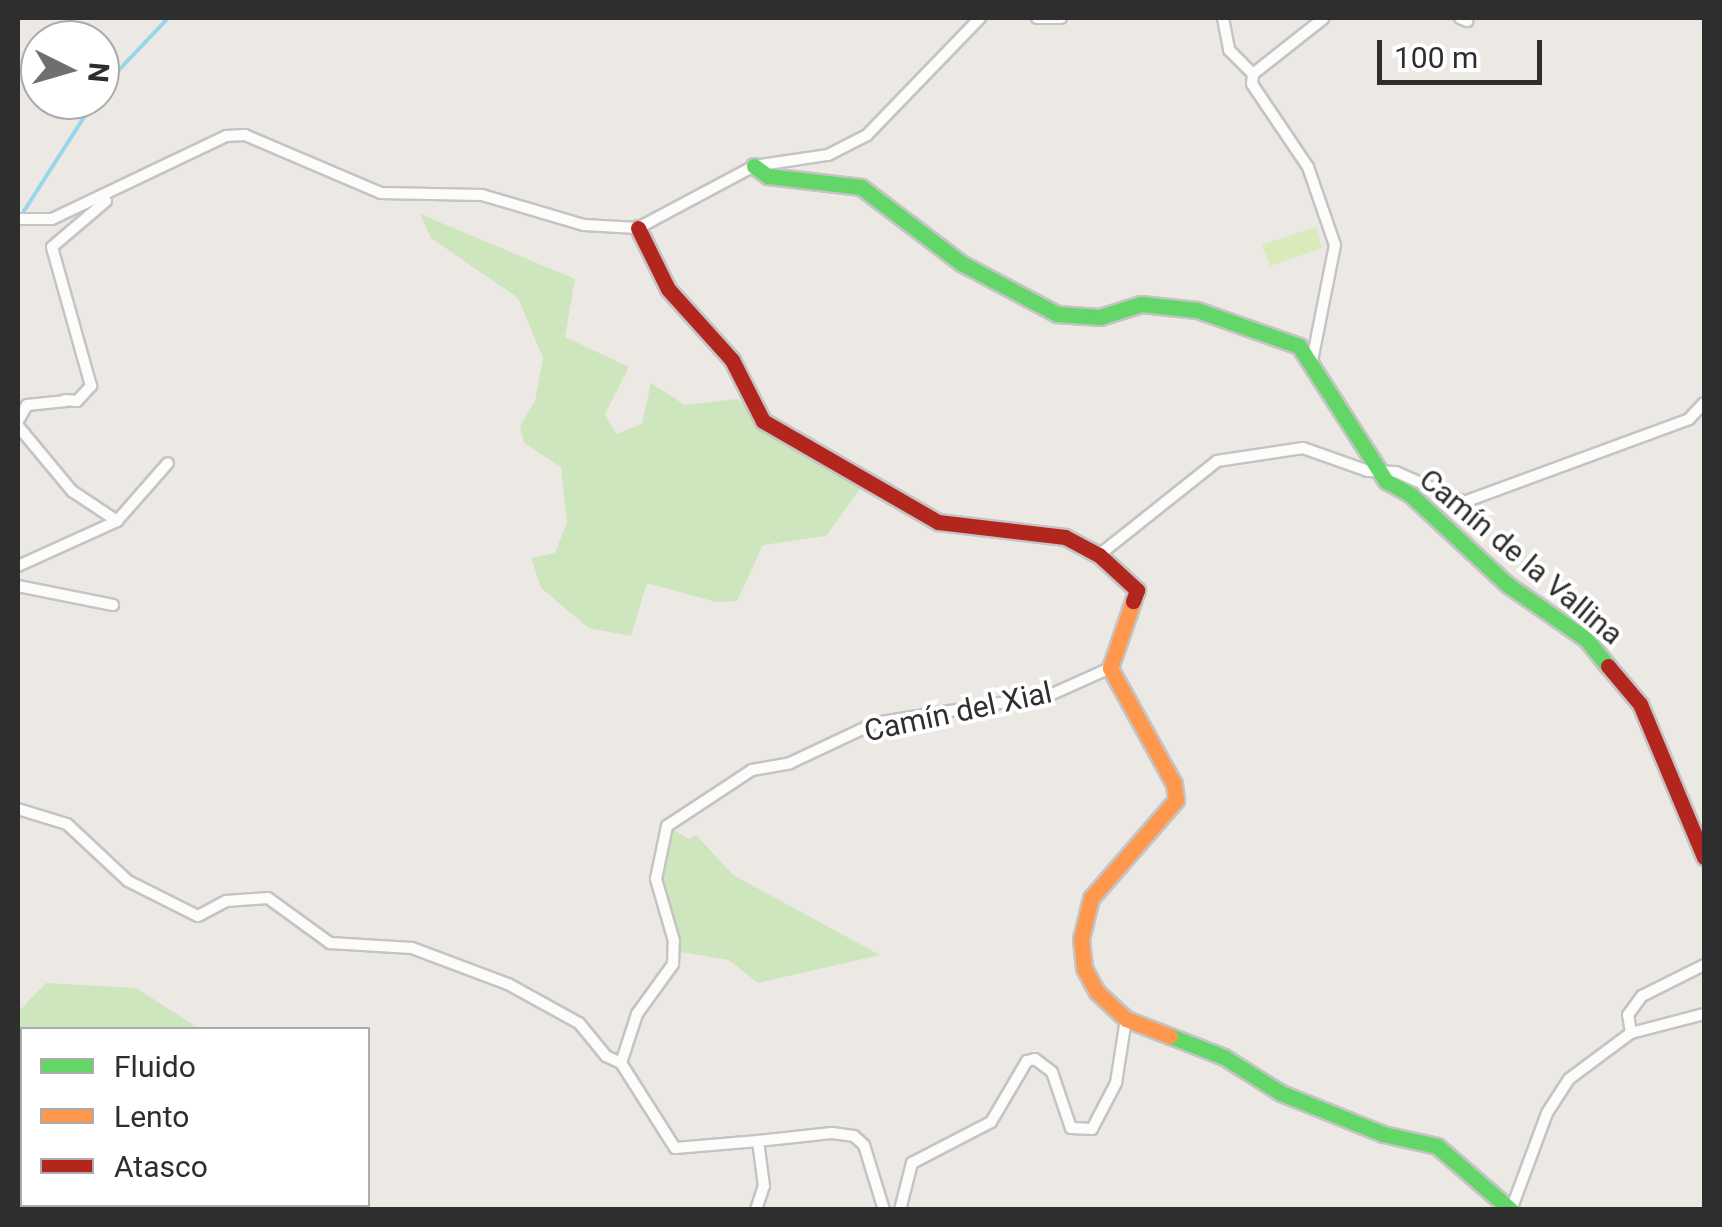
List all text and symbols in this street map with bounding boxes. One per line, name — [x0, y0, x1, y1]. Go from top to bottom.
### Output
north arrow — [20, 20, 120, 120]
scale bar — [1382, 20, 1547, 82]
text: 100 m — [1394, 40, 1478, 75]
text: N — [81, 61, 116, 84]
street label: Camín de la Vallina — [1412, 461, 1630, 653]
street label: Camín del Xial — [861, 675, 1055, 749]
legend — [20, 1027, 370, 1207]
text: Fluido — [114, 1049, 196, 1084]
text: Lento — [114, 1099, 189, 1134]
text: Atasco — [114, 1149, 208, 1184]

